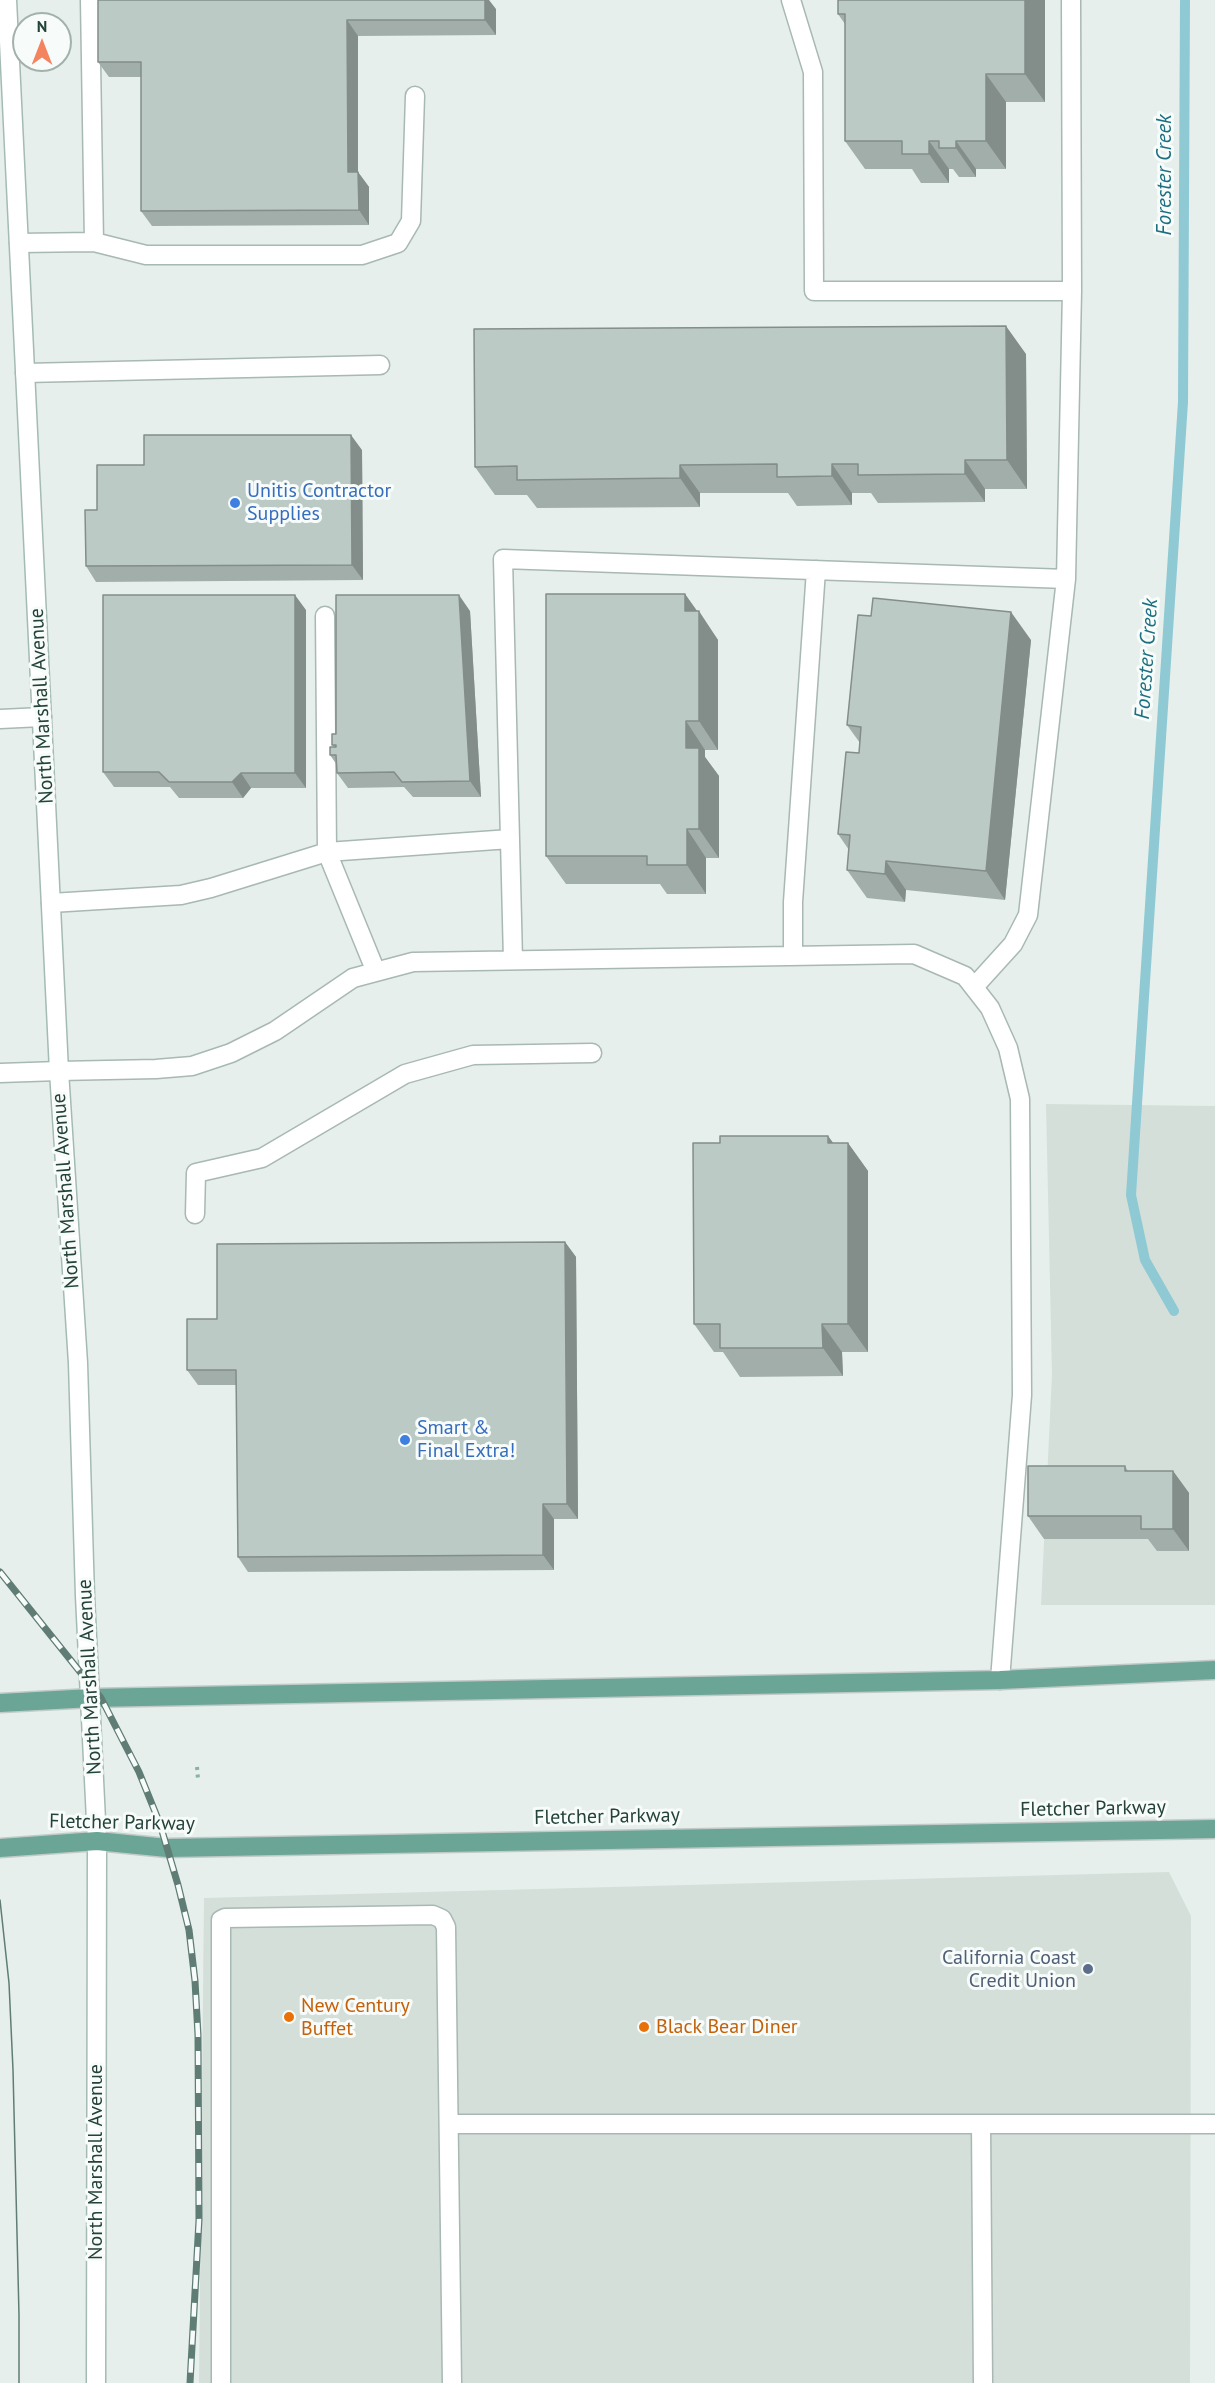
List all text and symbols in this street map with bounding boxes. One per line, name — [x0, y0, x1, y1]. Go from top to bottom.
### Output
north arrow — [12, 12, 72, 72]
text: N — [37, 16, 47, 36]
water label: Forester Creek — [1152, 114, 1178, 236]
place label: Unitis Contractor Supplies — [247, 479, 391, 526]
marker: Unitis Contractor Supplies — [228, 496, 242, 510]
water label: Forester Creek — [1130, 598, 1164, 720]
street label: North Marshall Avenue — [25, 608, 59, 804]
street label: North Marshall Avenue — [47, 1092, 85, 1290]
place label: Smart & Final Extra! — [417, 1416, 515, 1463]
marker: Smart & Final Extra! — [398, 1433, 412, 1447]
street label: North Marshall Avenue — [73, 1579, 107, 1775]
street label: Fletcher Parkway — [1020, 1796, 1166, 1822]
street label: Fletcher Parkway — [534, 1804, 680, 1830]
street label: Fletcher Parkway — [49, 1810, 195, 1836]
place label: California Coast Credit Union — [942, 1946, 1076, 1993]
marker: California Coast Credit Union — [1081, 1962, 1095, 1976]
place label: New Century Buffet — [301, 1994, 410, 2041]
marker: New Century Buffet — [282, 2010, 296, 2024]
place label: Black Bear Diner — [656, 2015, 798, 2039]
marker: Black Bear Diner — [637, 2020, 651, 2034]
street label: North Marshall Avenue — [84, 2064, 108, 2260]

